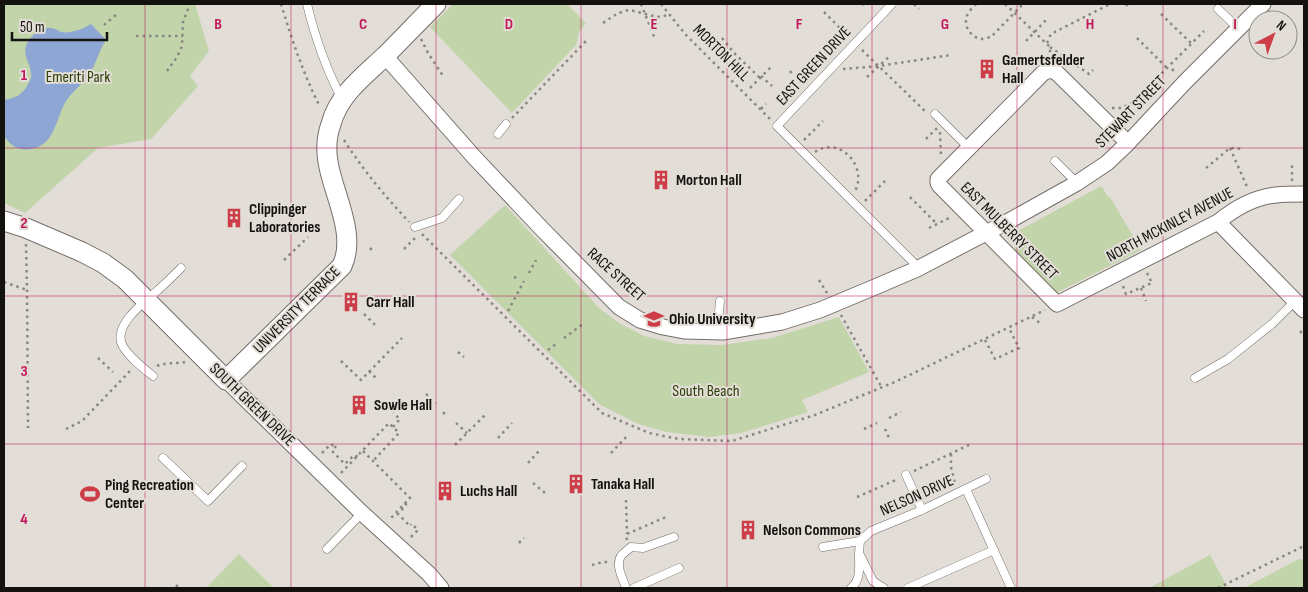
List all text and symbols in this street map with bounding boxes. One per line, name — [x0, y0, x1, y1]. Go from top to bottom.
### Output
scale bar — [12, 10, 108, 42]
north arrow — [1248, 10, 1298, 60]
text: B — [214, 15, 222, 34]
text: C — [359, 15, 367, 34]
text: D — [505, 15, 513, 34]
text: E — [651, 15, 658, 34]
text: F — [796, 15, 803, 34]
text: G — [941, 15, 949, 34]
text: H — [1086, 15, 1094, 34]
text: I — [1233, 15, 1237, 34]
text: N — [1273, 17, 1290, 34]
text: 50 m — [20, 18, 45, 37]
street label: MORTON HILL — [689, 21, 753, 85]
street label: EAST GREEN DRIVE — [773, 23, 855, 109]
place label: Gamertsfelder Hall — [1002, 51, 1085, 88]
building icon: Gamertsfelder Hall — [976, 58, 998, 80]
text: 1 — [21, 66, 28, 85]
park label: Emeriti Park — [46, 68, 110, 87]
street label: STEWART STREET — [1092, 72, 1171, 152]
building icon: Morton Hall — [650, 169, 672, 191]
place label: Morton Hall — [676, 171, 742, 190]
street label: EAST MULBERRY STREET — [956, 178, 1062, 284]
street label: NORTH MCKINLEY AVENUE — [1103, 184, 1237, 266]
place label: Clippinger Laboratories — [249, 200, 320, 237]
building icon: Clippinger Laboratories — [223, 207, 245, 229]
text: 2 — [20, 214, 28, 233]
street label: RACE STREET — [583, 244, 649, 306]
street label: UNIVERSITY TERRACE — [250, 263, 344, 357]
building icon: Carr Hall — [340, 291, 362, 313]
place label: Carr Hall — [366, 293, 415, 312]
school or university icon: Ohio University — [643, 308, 665, 330]
place label: Ohio University — [669, 310, 756, 329]
street label: SOUTH GREEN DRIVE — [205, 359, 299, 451]
text: 3 — [20, 362, 28, 381]
park label: South Beach — [672, 382, 740, 401]
building icon: Sowle Hall — [348, 394, 370, 416]
place label: Sowle Hall — [374, 396, 432, 415]
street label: NELSON DRIVE — [877, 471, 957, 521]
building icon: Tanaka Hall — [565, 473, 587, 495]
place label: Tanaka Hall — [591, 475, 655, 494]
place label: Ping Recreation Center — [105, 476, 194, 513]
building icon: Luchs Hall — [434, 480, 456, 502]
place label: Luchs Hall — [460, 482, 517, 501]
sports icon: Ping Recreation Center — [79, 483, 101, 505]
text: 4 — [20, 510, 28, 529]
building icon: Nelson Commons — [737, 519, 759, 541]
place label: Nelson Commons — [763, 521, 861, 540]

